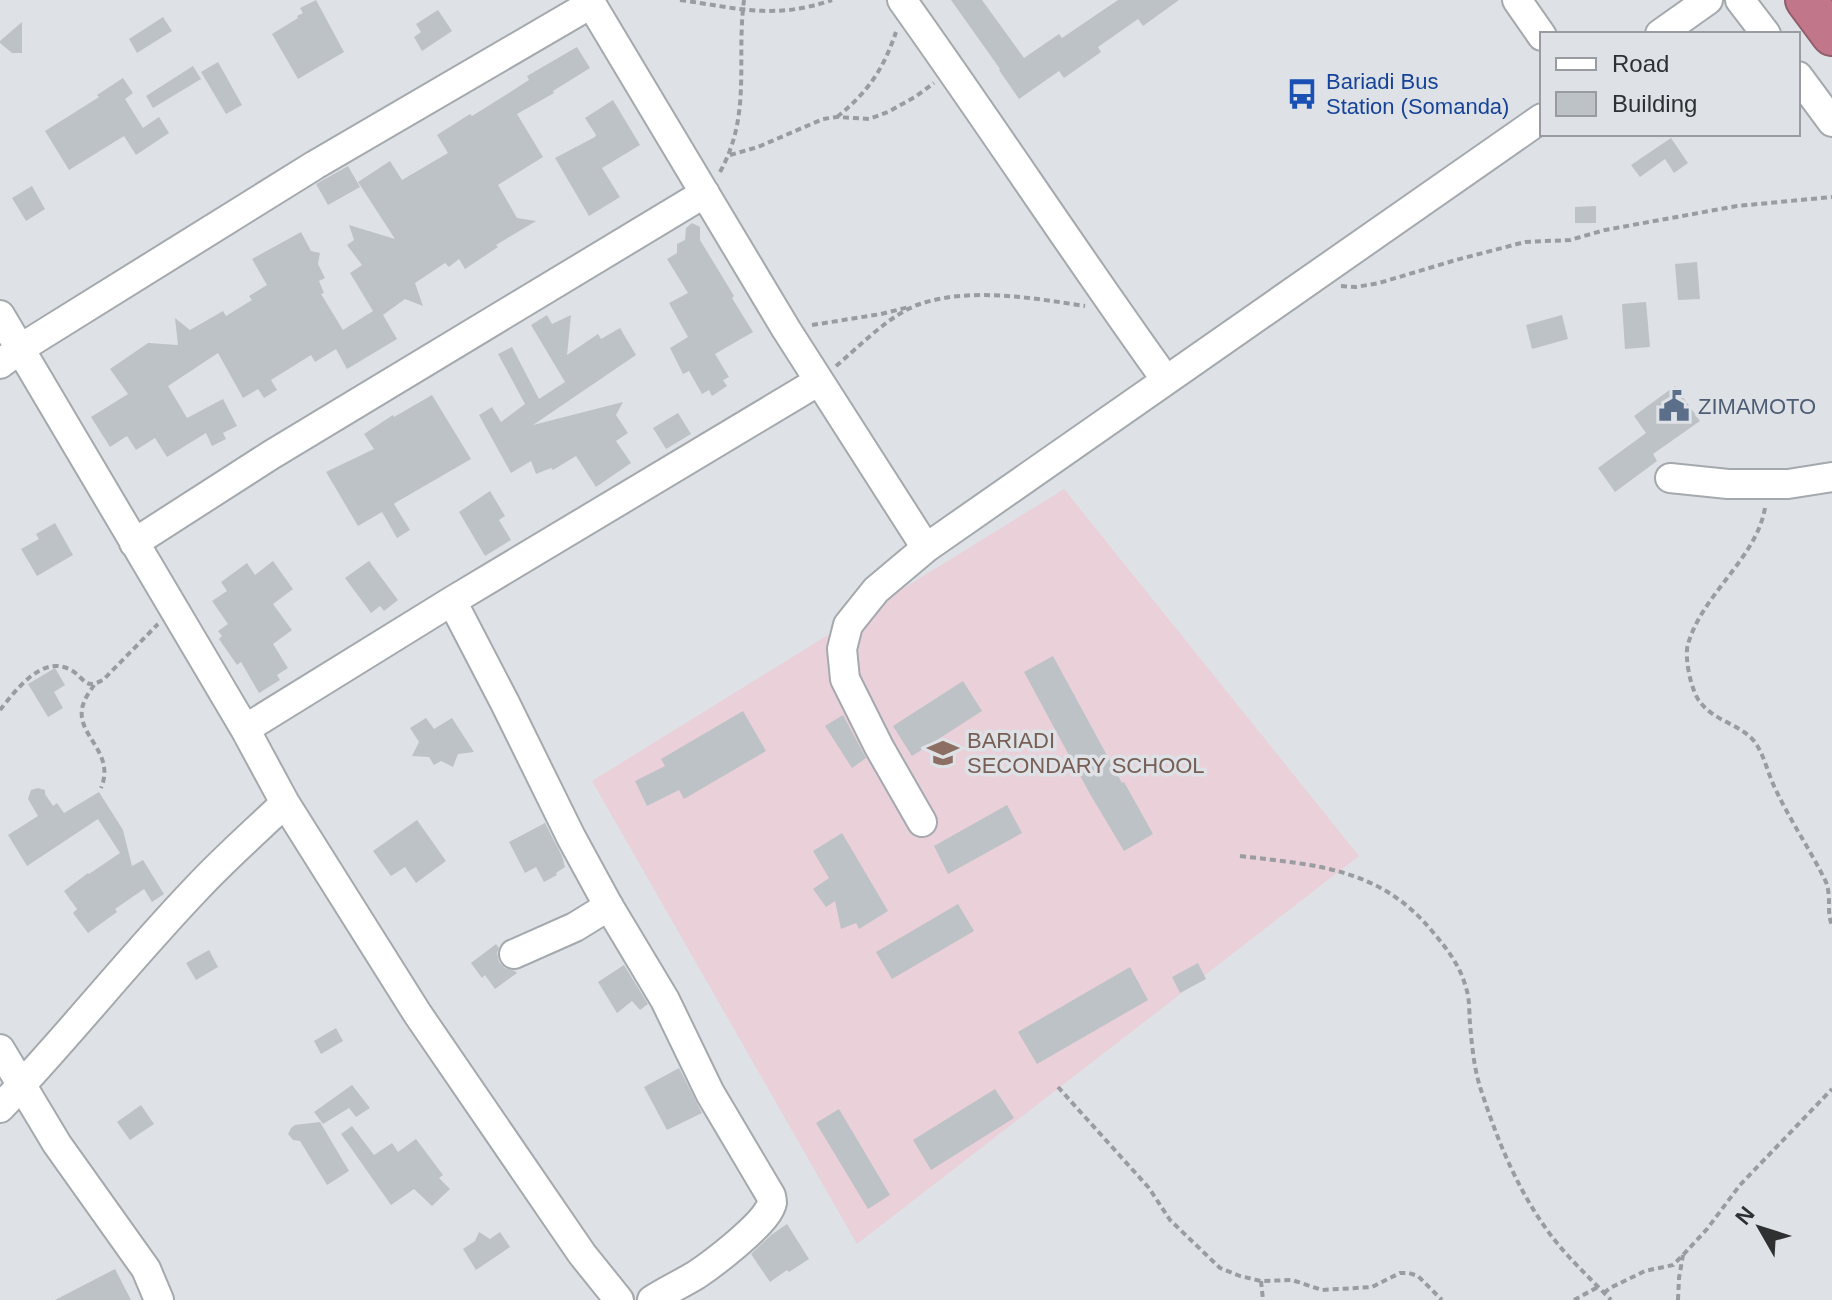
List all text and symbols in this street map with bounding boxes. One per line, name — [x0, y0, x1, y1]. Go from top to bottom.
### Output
legend — [1540, 32, 1800, 136]
text: Road — [1612, 50, 1669, 77]
place label: Bariadi Bus Station (Somanda) — [1326, 69, 1509, 119]
bus stop icon: Bariadi Bus Station (Somanda) — [1285, 77, 1319, 111]
text: Building — [1612, 90, 1697, 117]
public building icon: ZIMAMOTO — [1657, 389, 1691, 423]
place label: ZIMAMOTO — [1698, 394, 1816, 419]
place label: BARIADI SECONDARY SCHOOL — [967, 728, 1205, 778]
school or university icon: BARIADI SECONDARY SCHOOL — [926, 736, 960, 770]
north arrow — [1720, 1188, 1800, 1268]
text: N — [1730, 1202, 1760, 1230]

